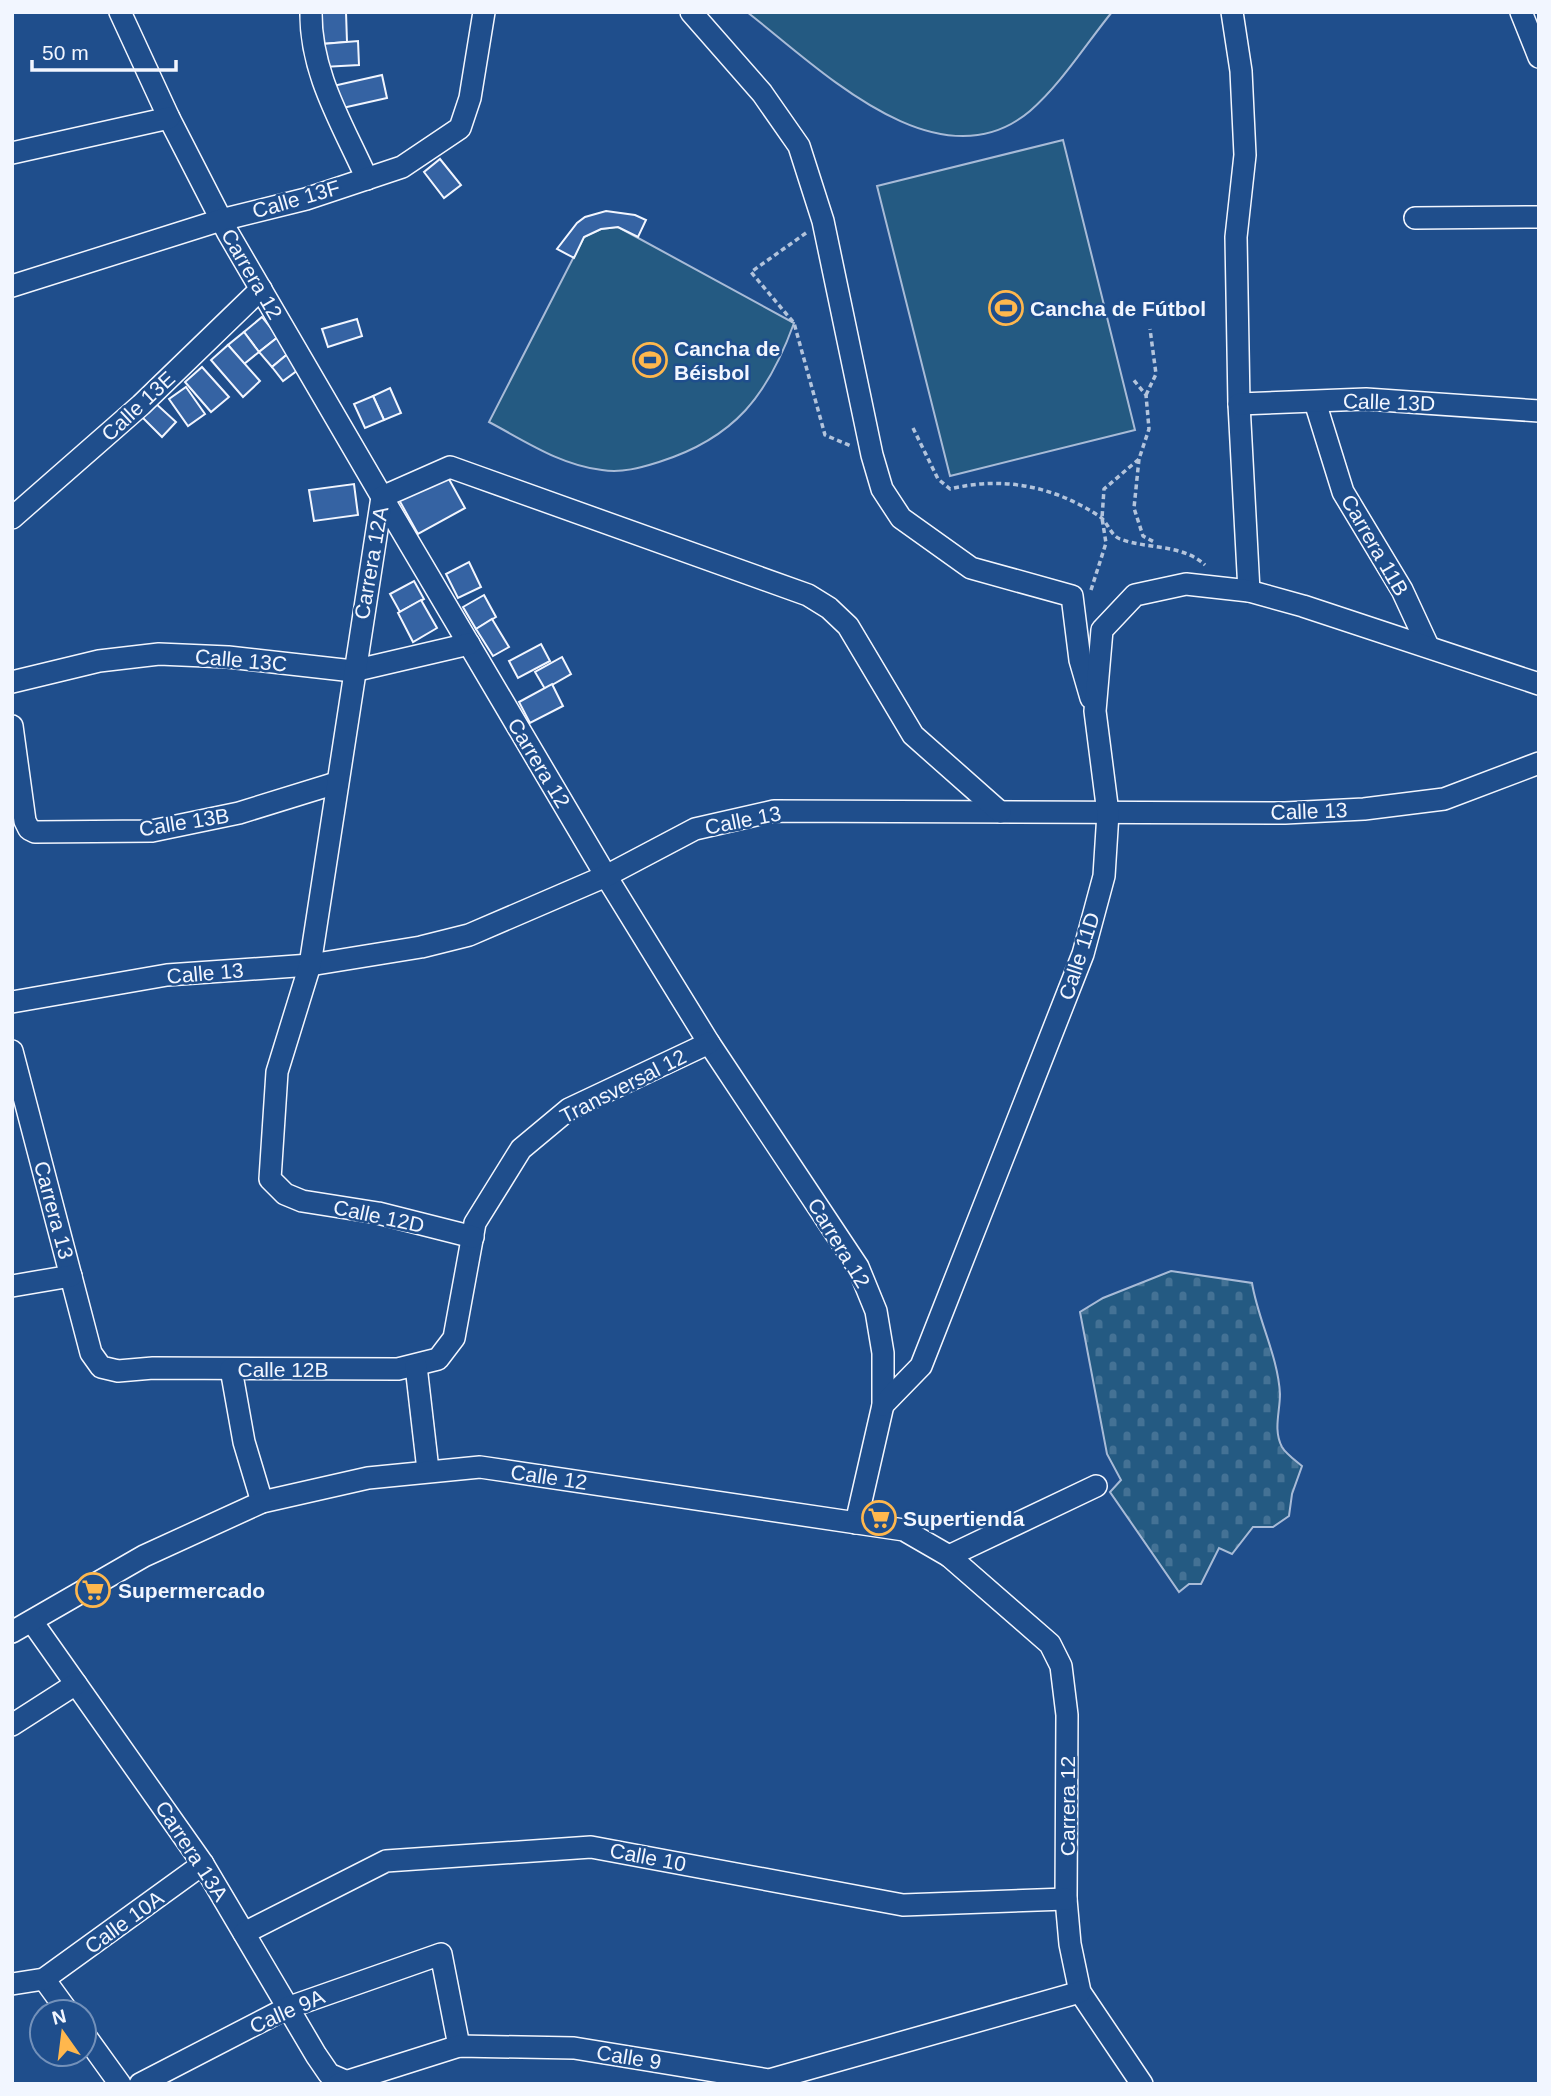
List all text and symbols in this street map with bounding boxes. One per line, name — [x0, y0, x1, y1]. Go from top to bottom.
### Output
scale bar — [32, 28, 175, 72]
text: 50 m — [42, 41, 89, 64]
street label: Calle 13F — [250, 176, 342, 222]
street label: Carrera 12 — [217, 225, 287, 323]
sports icon: Cancha de Fútbol — [987, 289, 1025, 327]
place label: Cancha de Fútbol — [1030, 297, 1206, 320]
place label: Cancha de Béisbol — [674, 337, 780, 384]
sports icon: Cancha de Béisbol — [631, 341, 669, 379]
street label: Calle 13E — [97, 367, 179, 445]
street label: Calle 13D — [1343, 389, 1435, 415]
street label: Carrera 11B — [1337, 490, 1413, 600]
street label: Carrera 12A — [350, 505, 392, 621]
street label: Calle 13C — [194, 645, 288, 675]
street label: Carrera 12 — [503, 714, 575, 812]
street label: Calle 13 — [1270, 798, 1348, 824]
street label: Calle 13 — [703, 801, 783, 839]
street label: Calle 13B — [137, 804, 231, 840]
street label: Calle 11D — [1054, 909, 1104, 1003]
street label: Calle 13 — [166, 958, 244, 988]
street label: Transversal 12 — [556, 1044, 690, 1128]
street label: Carrera 13 — [30, 1159, 78, 1261]
street label: Carrera 12 — [803, 1194, 875, 1292]
street label: Calle 12D — [332, 1195, 426, 1237]
street label: Calle 12B — [237, 1358, 329, 1381]
street label: Calle 12 — [509, 1460, 589, 1494]
supermarket icon: Supertienda — [860, 1499, 898, 1537]
place label: Supertienda — [903, 1507, 1025, 1530]
supermarket icon: Supermercado — [74, 1571, 112, 1609]
place label: Supermercado — [118, 1579, 265, 1602]
street label: Carrera 12 — [1056, 1756, 1079, 1856]
street label: Carrera 13A — [151, 1797, 233, 1905]
street label: Calle 10 — [608, 1838, 688, 1876]
street label: Calle 10A — [80, 1886, 168, 1958]
street label: Calle 9A — [246, 1984, 328, 2038]
north arrow — [28, 1998, 98, 2068]
text: N — [50, 2005, 68, 2029]
street label: Calle 9 — [595, 2041, 663, 2073]

